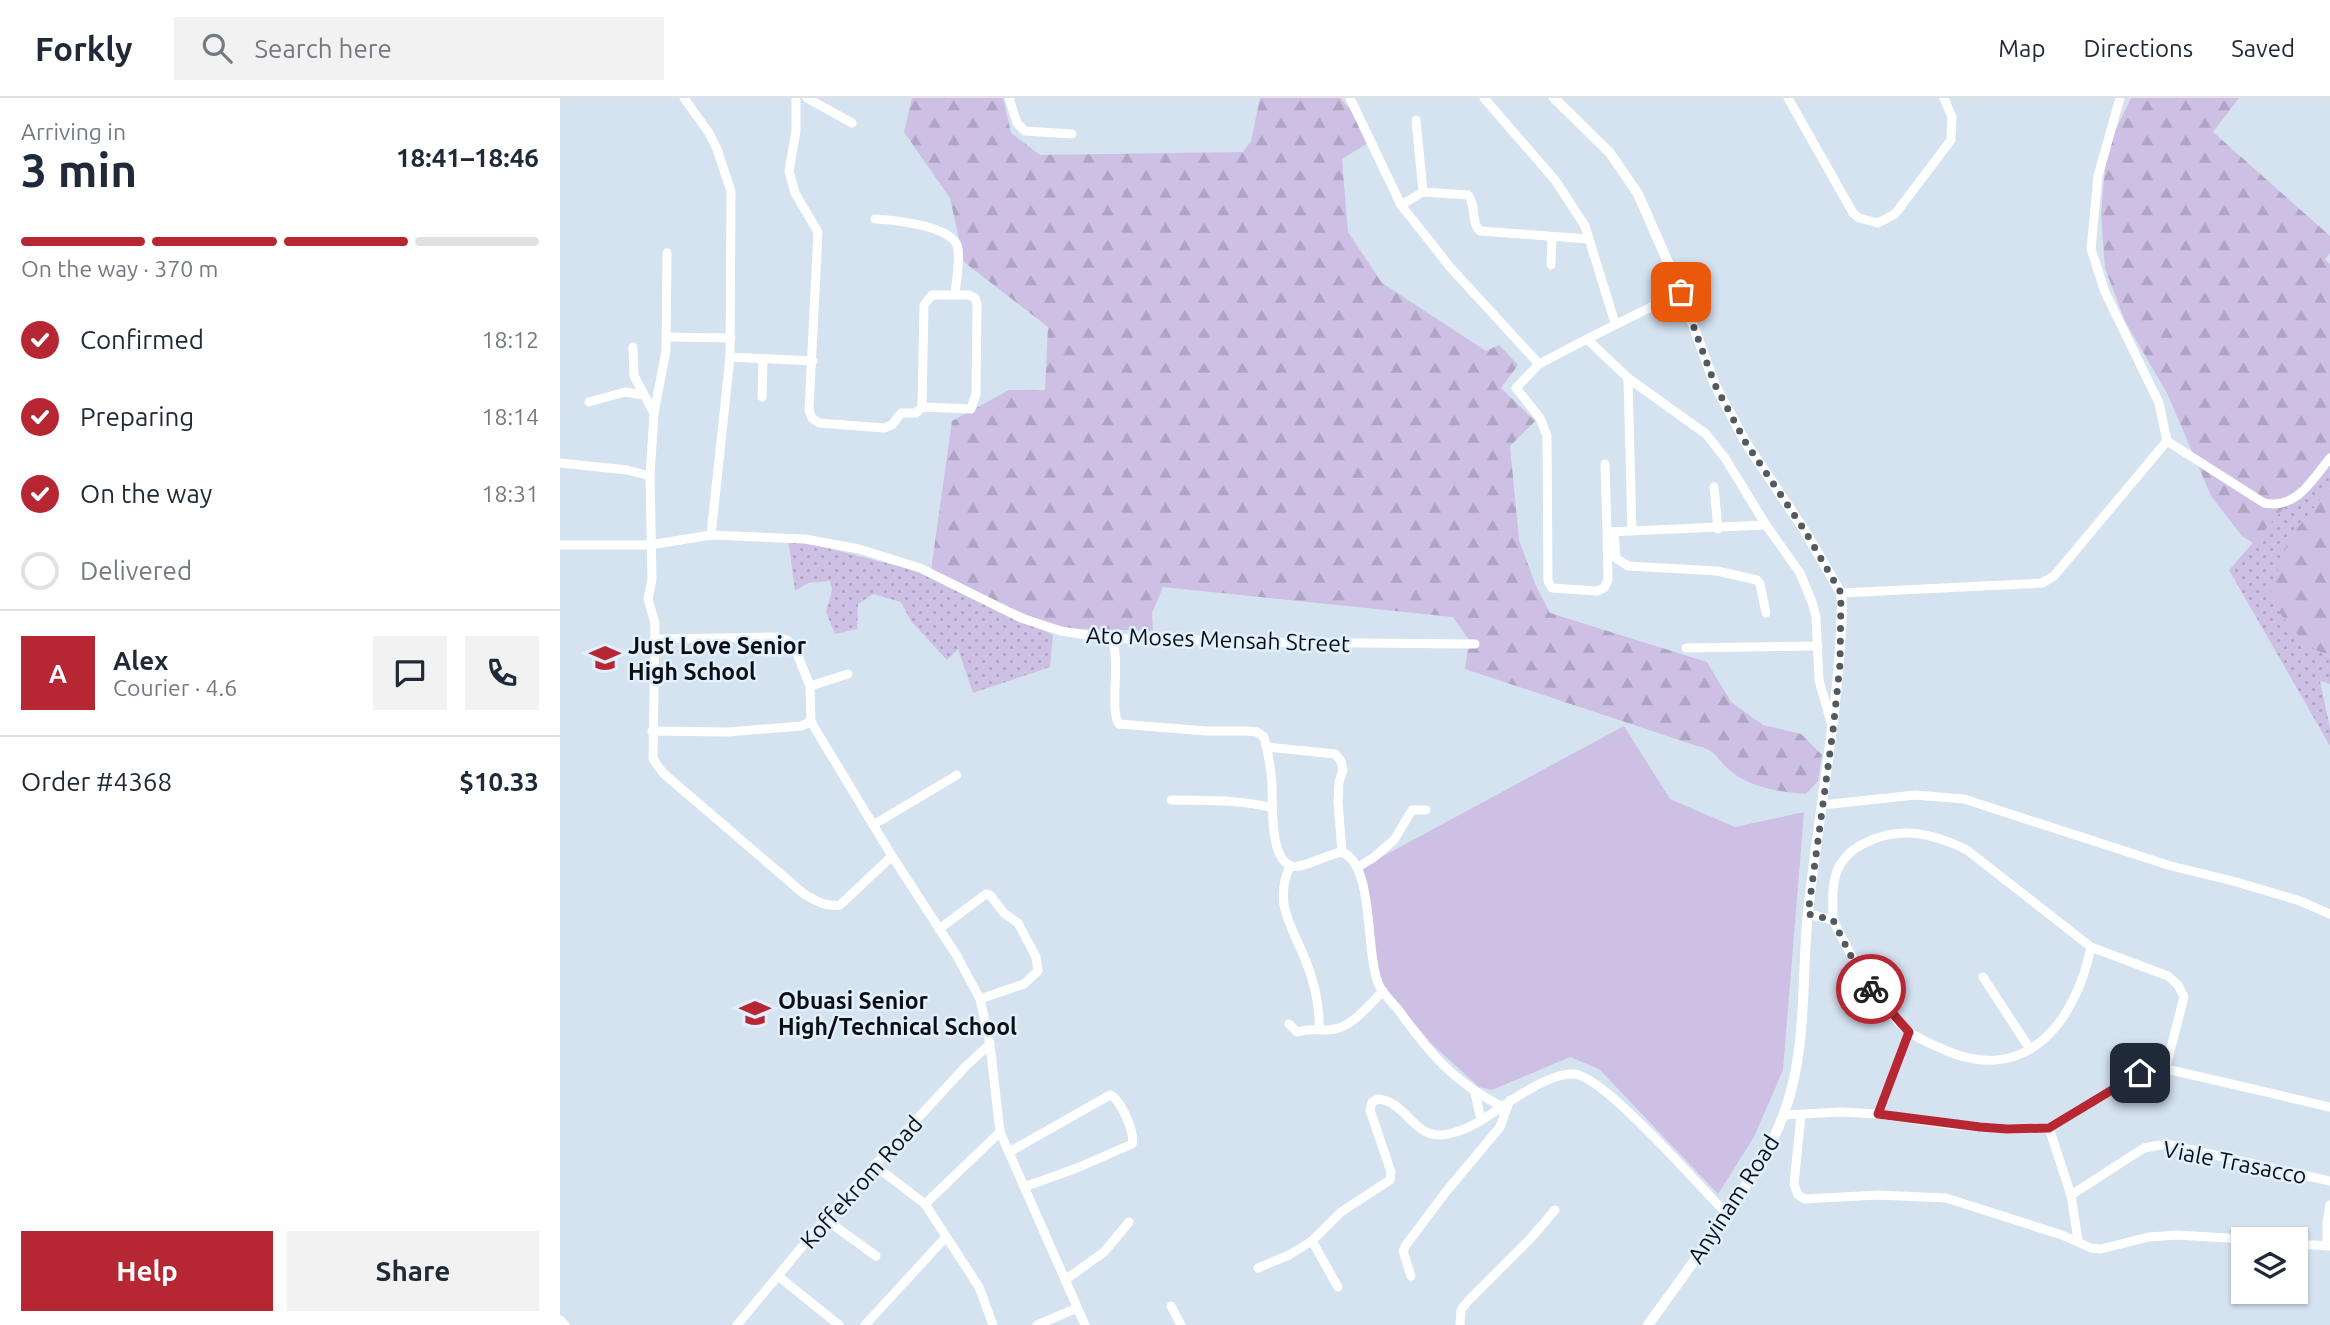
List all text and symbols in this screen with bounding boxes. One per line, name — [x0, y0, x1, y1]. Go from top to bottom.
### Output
search box — [174, 17, 664, 80]
icon: search — [198, 29, 236, 67]
text: Forkly — [35, 30, 132, 67]
text: Search here — [254, 34, 392, 63]
text: Map — [1998, 35, 2045, 62]
text: Directions — [2083, 35, 2193, 62]
text: Saved — [2231, 35, 2295, 62]
text: Arriving in — [21, 119, 126, 144]
text: 18:41–18:46 — [396, 143, 539, 172]
text: 3 min — [21, 144, 137, 196]
text: On the way · 370 m — [21, 256, 218, 281]
pin — [1651, 262, 1711, 322]
icon: bag — [1662, 273, 1700, 311]
icon: check — [21, 321, 59, 359]
text: Confirmed — [80, 325, 204, 354]
text: 18:12 — [481, 327, 539, 352]
icon: check — [21, 398, 59, 436]
text: Preparing — [80, 402, 194, 431]
text: 18:14 — [481, 404, 539, 429]
icon: check — [21, 475, 59, 513]
text: On the way — [80, 479, 212, 508]
text: 18:31 — [481, 481, 539, 506]
text: Delivered — [80, 556, 192, 585]
street label: Ato Moses Mensah Street — [1086, 622, 1350, 656]
place label: Just Love Senior High School — [628, 633, 807, 684]
button: chat — [373, 636, 447, 710]
button: phone — [465, 636, 539, 710]
school or university icon: Just Love Senior High School — [588, 641, 622, 675]
text: Alex — [113, 646, 168, 675]
text: A — [49, 659, 67, 688]
text: Courier · 4.6 — [113, 675, 237, 700]
text: Order #4368 — [21, 767, 172, 796]
text: $10.33 — [459, 767, 539, 796]
courier — [1836, 954, 1906, 1024]
icon: bike — [1852, 970, 1890, 1008]
place label: Obuasi Senior High/Technical School — [778, 988, 1017, 1039]
school or university icon: Obuasi Senior High/Technical School — [738, 996, 772, 1030]
pin — [2110, 1043, 2170, 1103]
icon: home — [2121, 1054, 2159, 1092]
street label: Koffekrom Road — [795, 1111, 927, 1253]
street label: Anyinam Road — [1682, 1130, 1784, 1268]
street label: Viale Trasacco — [2161, 1136, 2309, 1188]
map controls — [2231, 1227, 2308, 1304]
button: layers — [2231, 1227, 2308, 1304]
button: Help — [21, 1231, 273, 1311]
button: Share — [287, 1231, 539, 1311]

